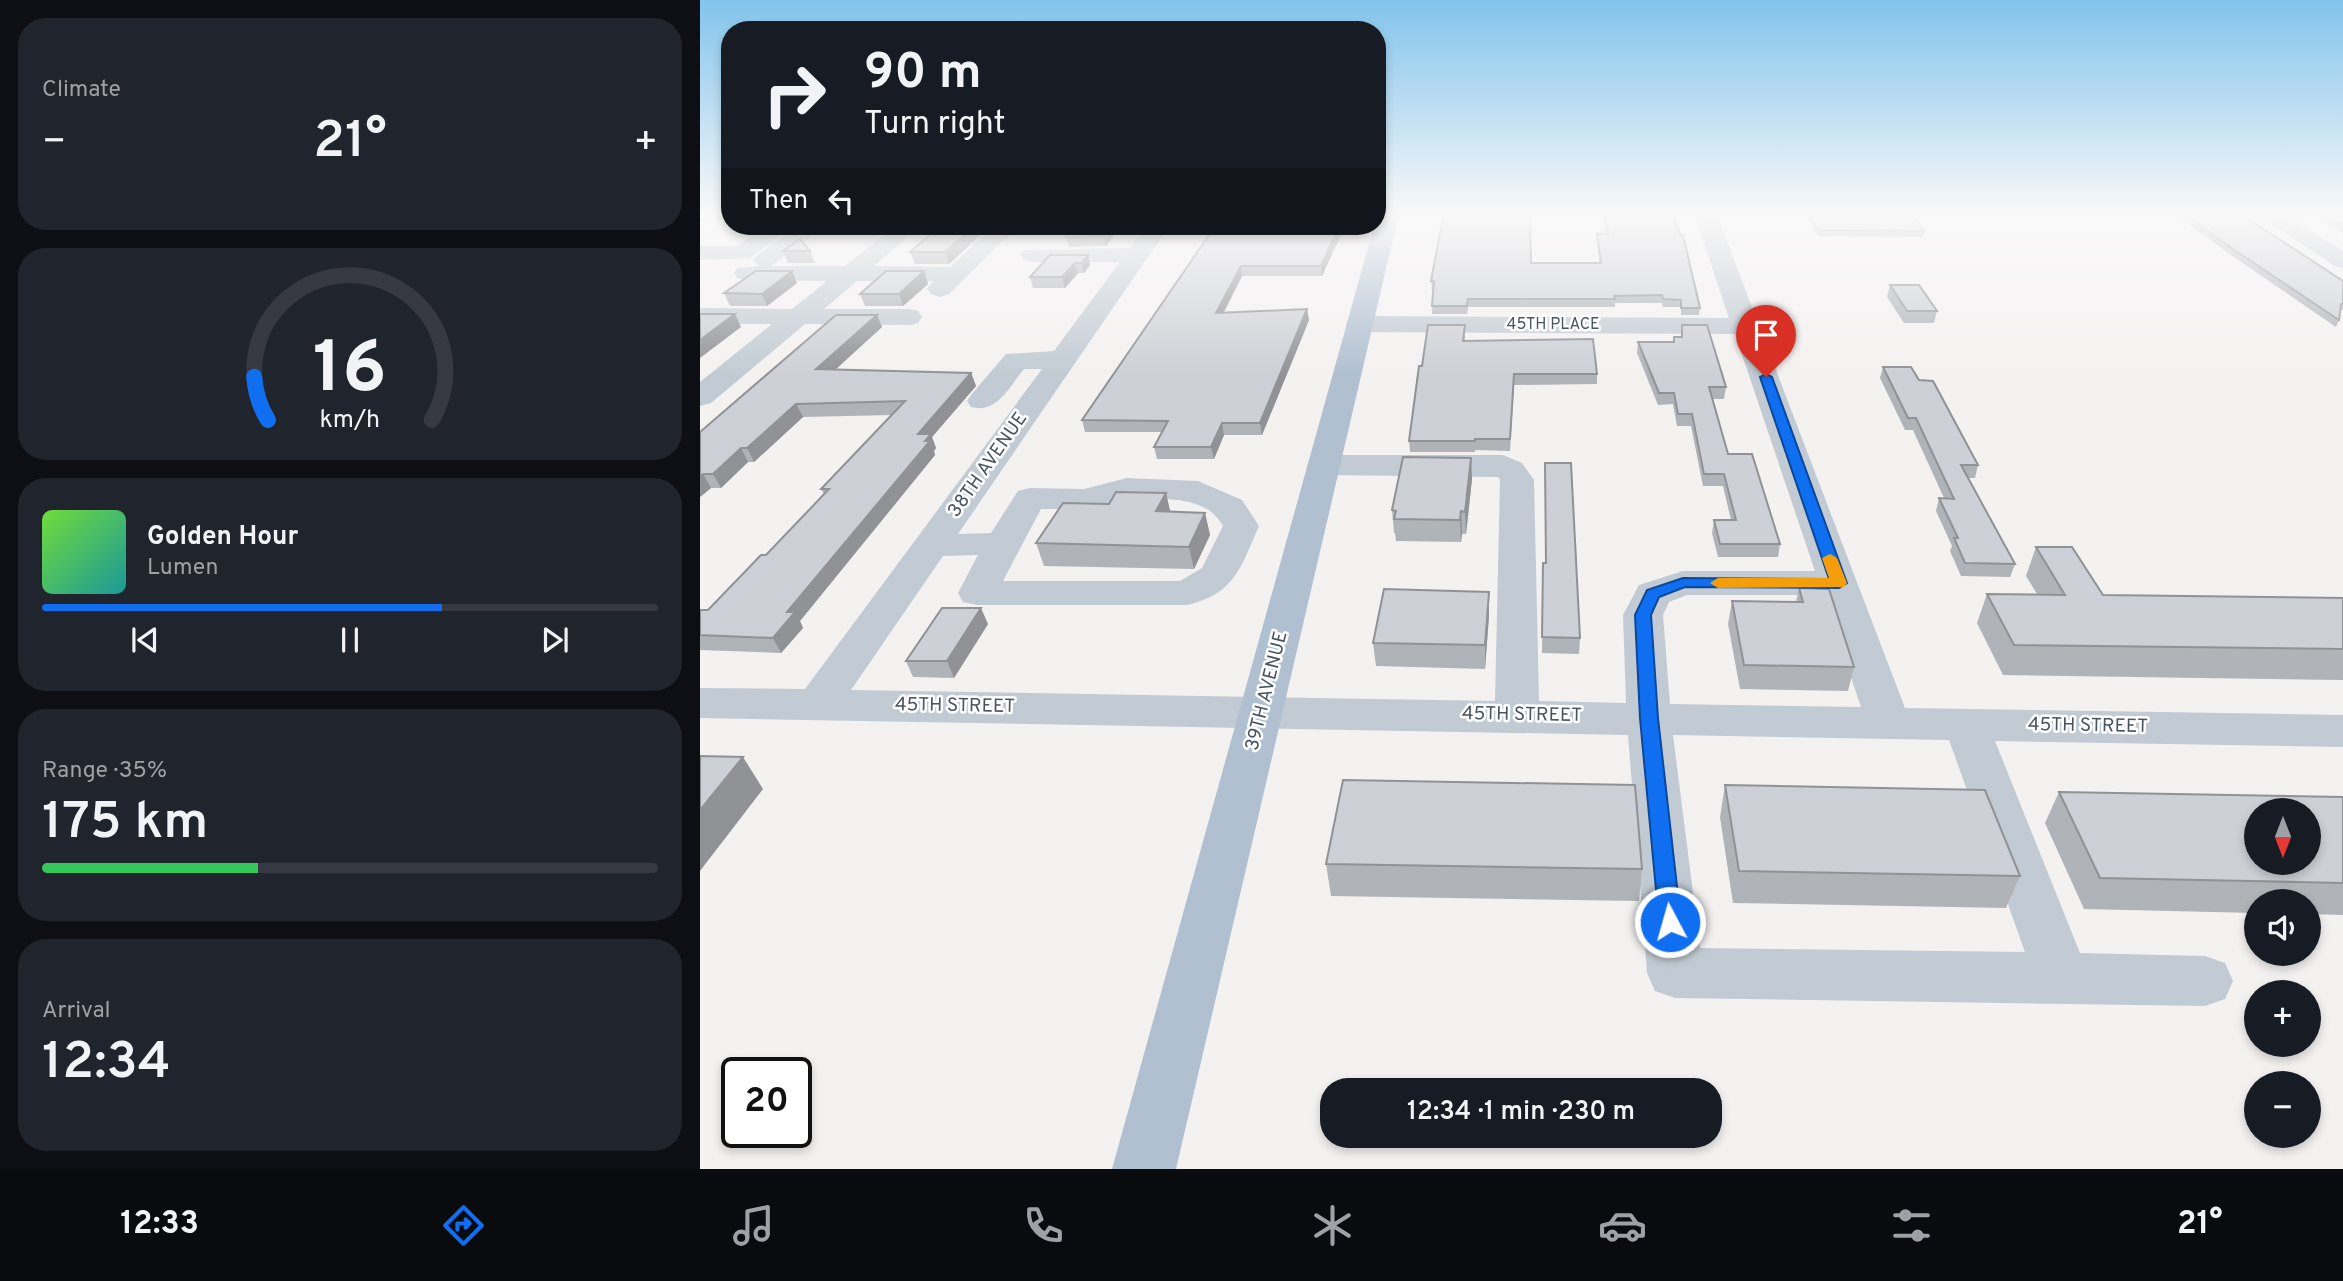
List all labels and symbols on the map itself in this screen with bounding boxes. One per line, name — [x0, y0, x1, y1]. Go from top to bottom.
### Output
pin — [1736, 305, 1796, 377]
street label: 45TH PLACE — [1506, 315, 1600, 335]
street label: 38TH AVENUE — [943, 408, 1033, 522]
street label: 39TH AVENUE — [1241, 629, 1293, 753]
street label: 45TH STREET — [895, 693, 1015, 719]
street label: 45TH STREET — [1462, 702, 1582, 728]
street label: 45TH STREET — [2028, 713, 2148, 739]
north arrow — [2244, 798, 2320, 875]
position arrow — [1633, 885, 1707, 959]
speed limit sign: 20 — [721, 1057, 812, 1148]

